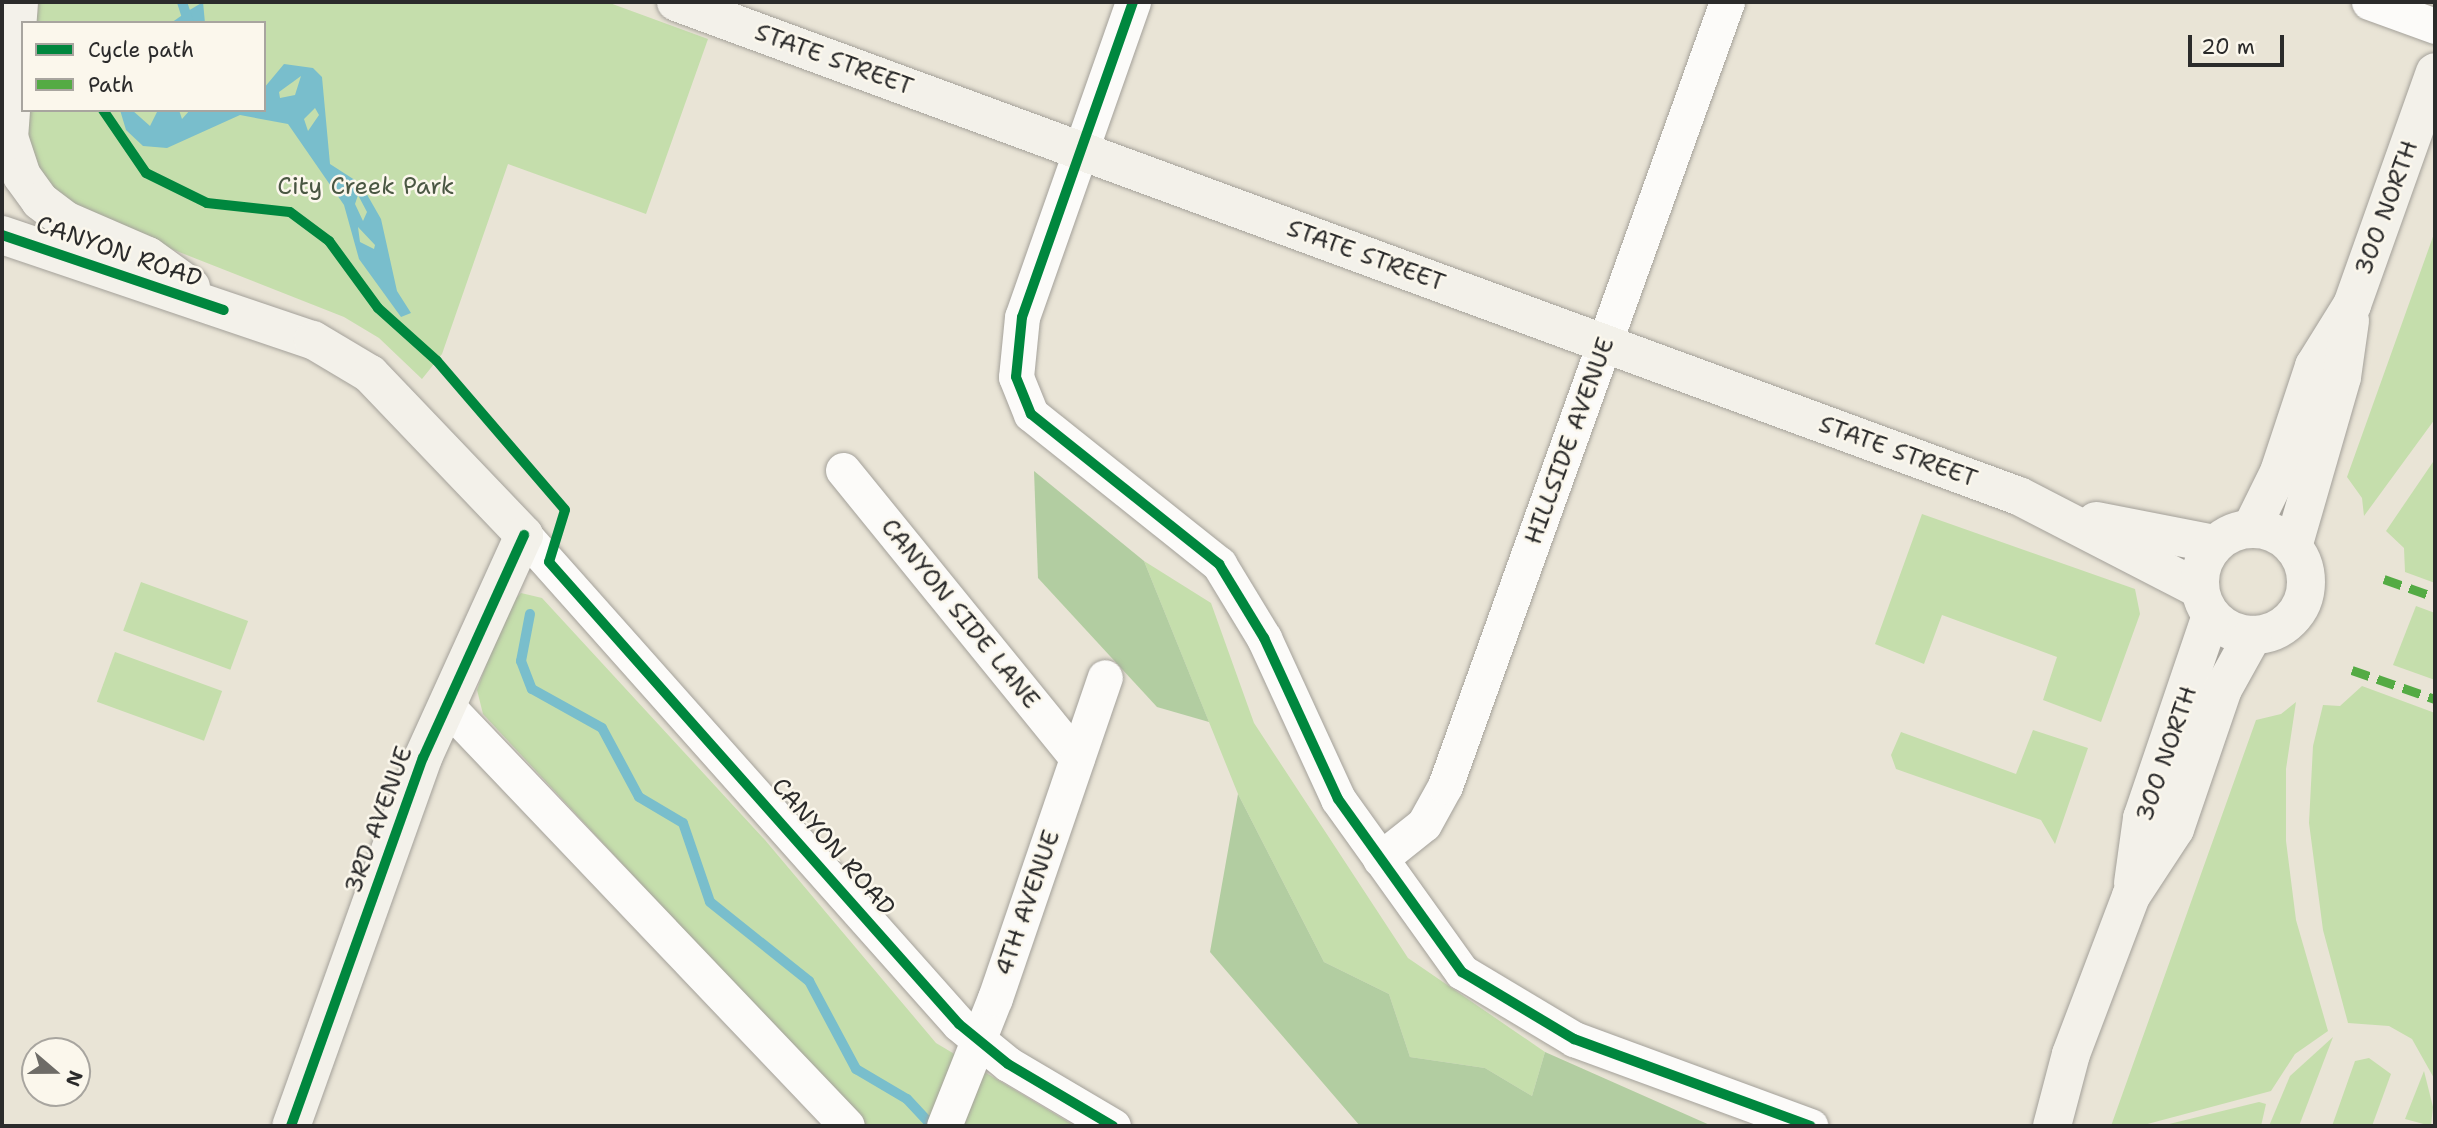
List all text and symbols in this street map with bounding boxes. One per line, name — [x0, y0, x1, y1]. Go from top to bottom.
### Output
street label: STATE STREET — [751, 18, 917, 102]
legend — [21, 21, 266, 112]
scale bar — [2192, 21, 2288, 65]
text: 20 m — [2201, 33, 2255, 61]
text: Cycle path — [88, 36, 194, 64]
text: Path — [88, 71, 134, 99]
street label: 300 NORTH — [2349, 137, 2425, 279]
park label: City Creek Park — [277, 173, 455, 201]
street label: CANYON ROAD — [32, 210, 206, 294]
street label: STATE STREET — [1283, 214, 1449, 298]
street label: HILLSIDE AVENUE — [1519, 334, 1621, 548]
street label: STATE STREET — [1815, 410, 1981, 494]
street label: CANYON SIDE LANE — [875, 513, 1045, 715]
street label: 300 NORTH — [2130, 683, 2204, 825]
street label: 3RD AVENUE — [339, 743, 419, 897]
street label: CANYON ROAD — [765, 772, 901, 922]
street label: 4TH AVENUE — [990, 827, 1066, 979]
north arrow — [21, 1037, 91, 1107]
text: N — [60, 1067, 89, 1090]

